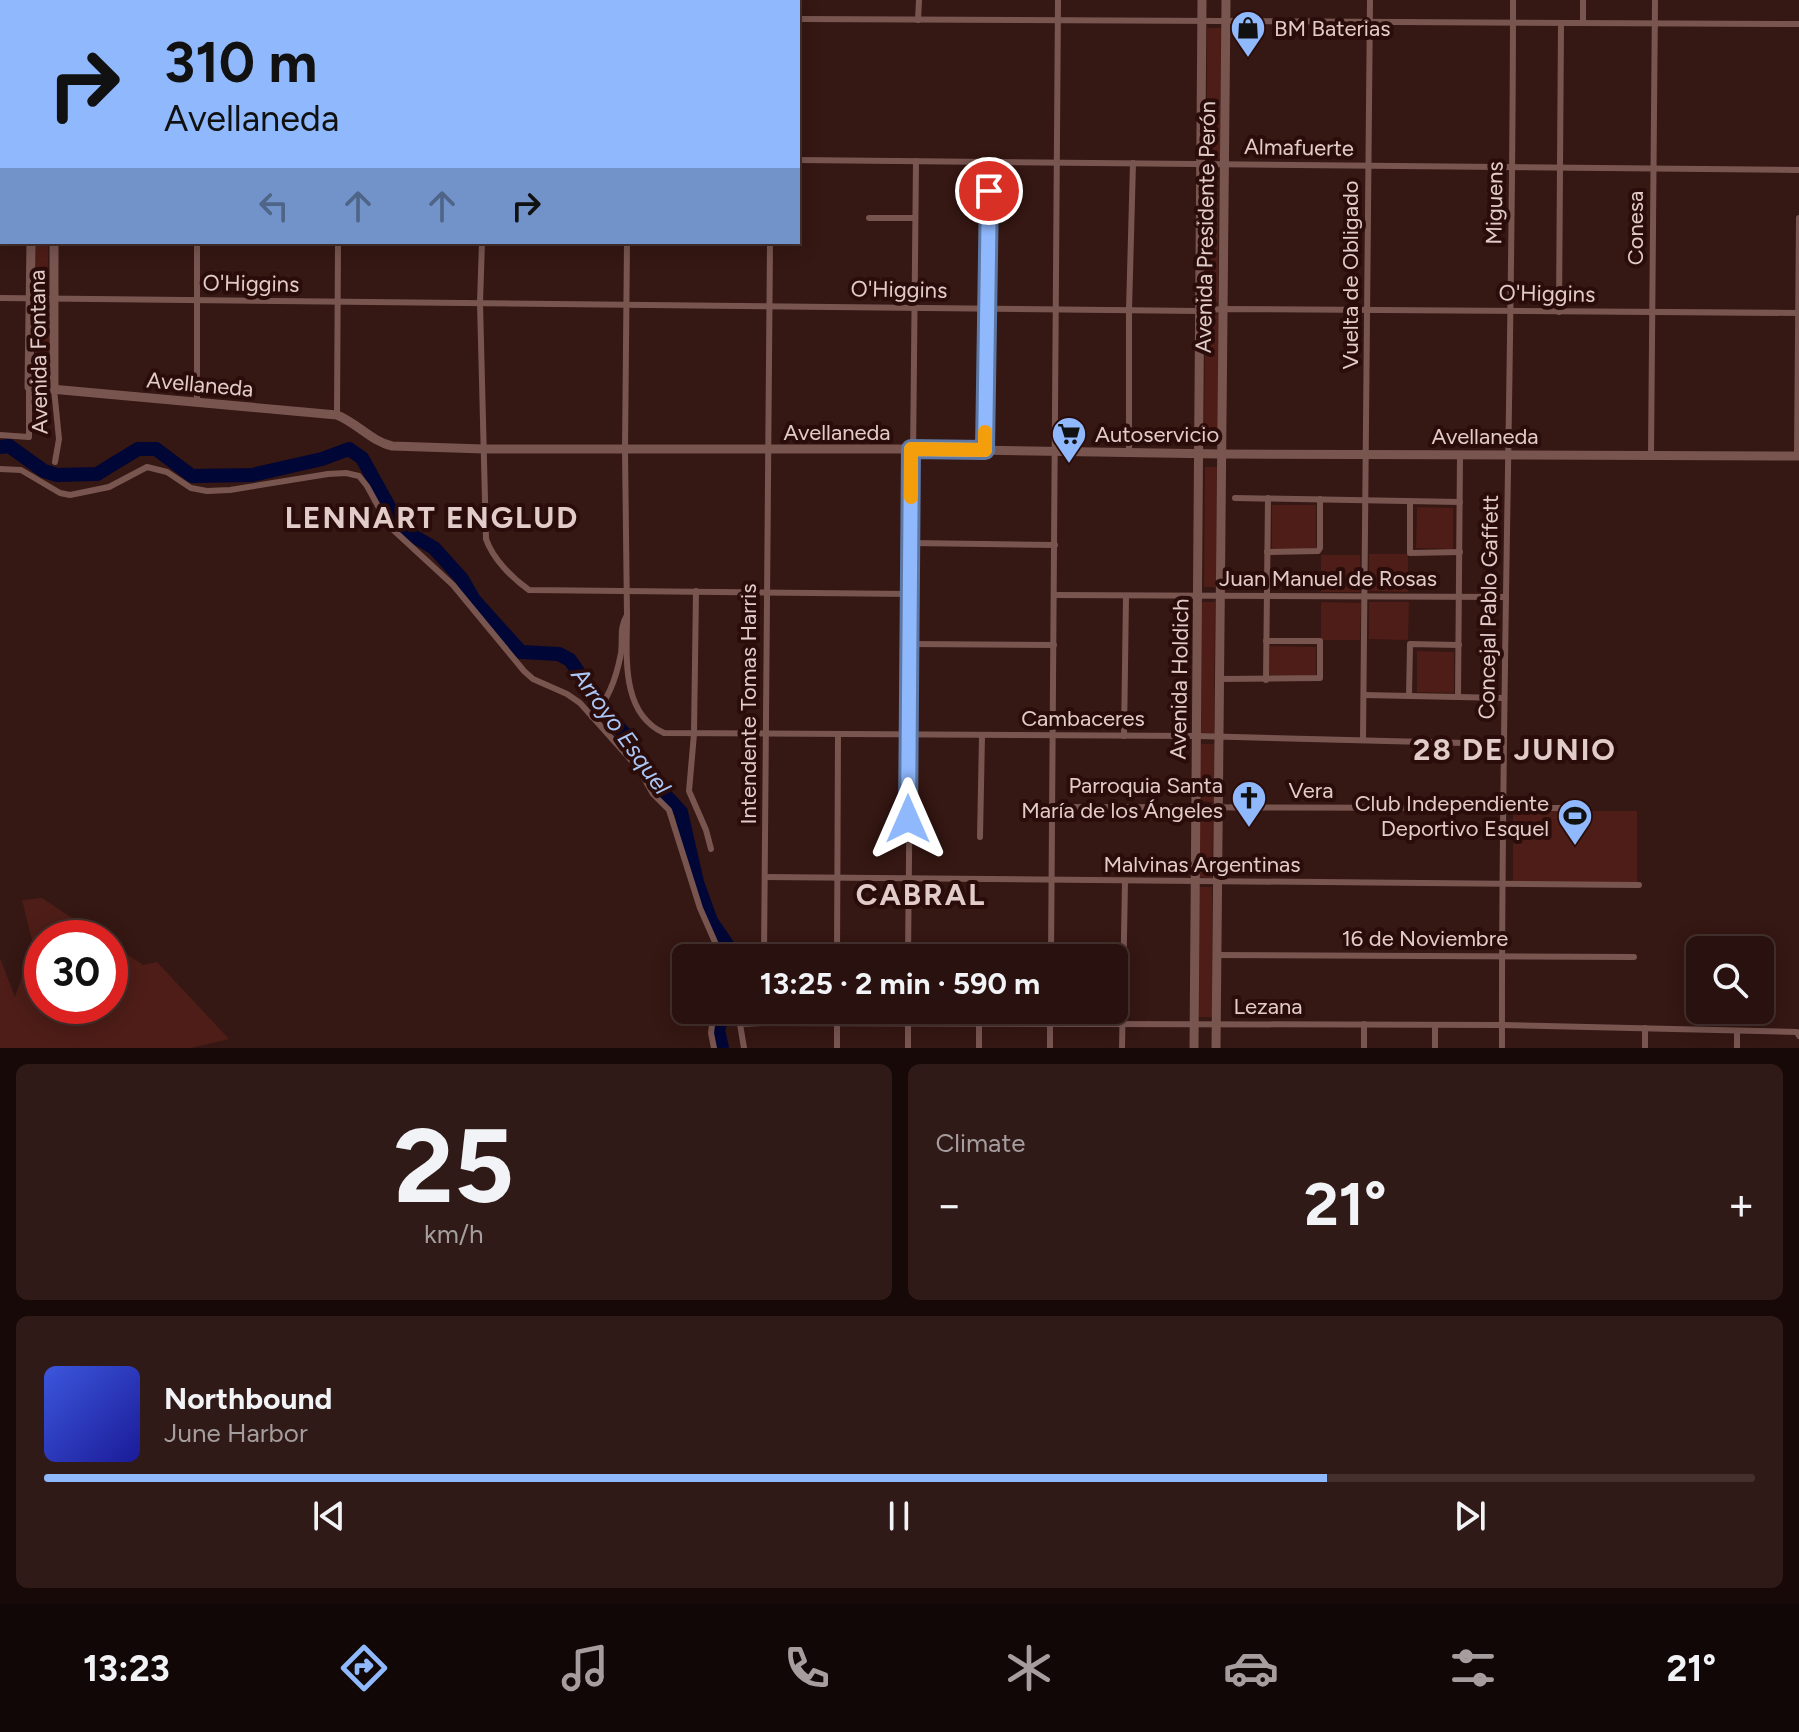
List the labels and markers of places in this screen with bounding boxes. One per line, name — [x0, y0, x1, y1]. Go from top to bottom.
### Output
shop icon: BM Baterias — [1229, 9, 1267, 59]
place label: BM Baterias — [1274, 15, 1390, 42]
pin — [955, 157, 1023, 225]
supermarket icon: Autoservicio — [1050, 415, 1088, 465]
place label: Autoservicio — [1095, 421, 1219, 448]
place label: Parroquia Santa María de los Ángeles — [1021, 772, 1223, 824]
church icon: Parroquia Santa María de los Ángeles — [1230, 779, 1268, 829]
place label: Club Independiente Deportivo Esquel — [1355, 790, 1549, 842]
sports icon: Club Independiente Deportivo Esquel — [1556, 797, 1594, 847]

